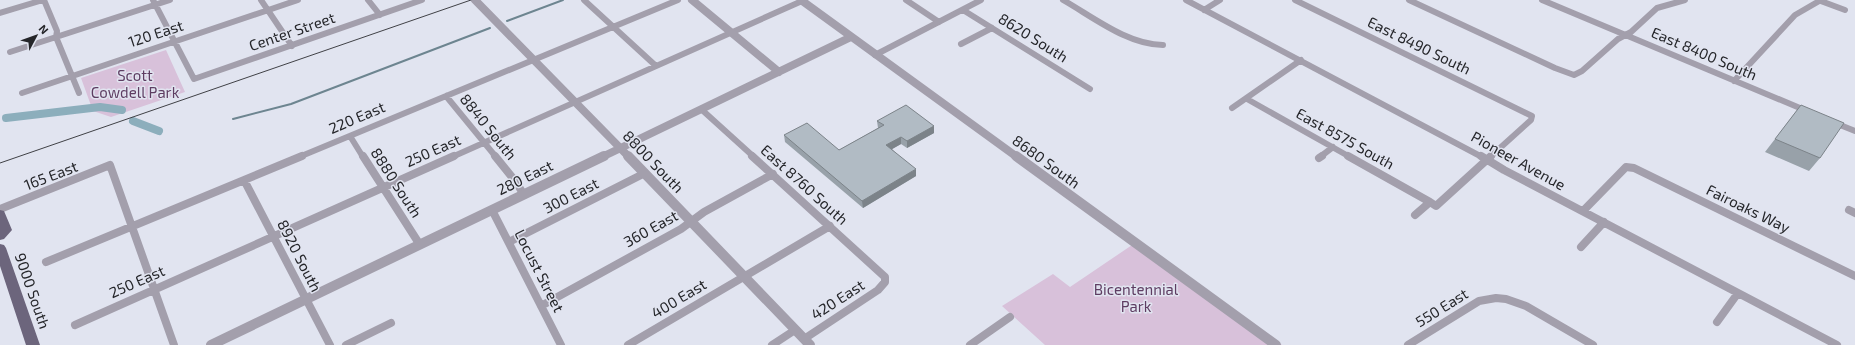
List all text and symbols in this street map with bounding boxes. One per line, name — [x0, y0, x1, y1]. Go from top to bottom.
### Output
street label: Center Street — [246, 8, 337, 54]
street label: 8620 South — [996, 9, 1072, 66]
street label: East 8490 South — [1365, 12, 1474, 78]
north arrow — [16, 16, 56, 56]
street label: 120 East — [126, 16, 186, 50]
text: N — [36, 22, 51, 36]
street label: East 8400 South — [1649, 23, 1760, 83]
park label: Scott Cowdell Park — [91, 66, 180, 101]
street label: 8840 South — [457, 90, 521, 163]
street label: 220 East — [326, 97, 388, 137]
street label: East 8575 South — [1293, 104, 1398, 173]
street label: 8800 South — [620, 126, 688, 196]
street label: Pioneer Avenue — [1468, 127, 1569, 193]
street label: 250 East — [402, 130, 463, 170]
street label: 8680 South — [1009, 131, 1084, 192]
street label: East 8760 South — [757, 140, 852, 228]
street label: 8880 South — [368, 144, 426, 221]
street label: 280 East — [494, 156, 556, 198]
street label: 165 East — [21, 157, 80, 193]
street label: 300 East — [540, 173, 602, 217]
street label: Fairoaks Way — [1704, 180, 1793, 236]
street label: 360 East — [620, 206, 681, 250]
street label: 8920 South — [274, 217, 326, 295]
street label: Locust Street — [511, 226, 569, 315]
street label: 9000 South — [12, 250, 54, 331]
street label: 250 East — [106, 261, 167, 301]
street label: 400 East — [648, 275, 709, 321]
street label: 420 East — [807, 275, 868, 323]
park label: Bicentennial Park — [1094, 280, 1179, 315]
street label: 550 East — [1412, 284, 1471, 330]

